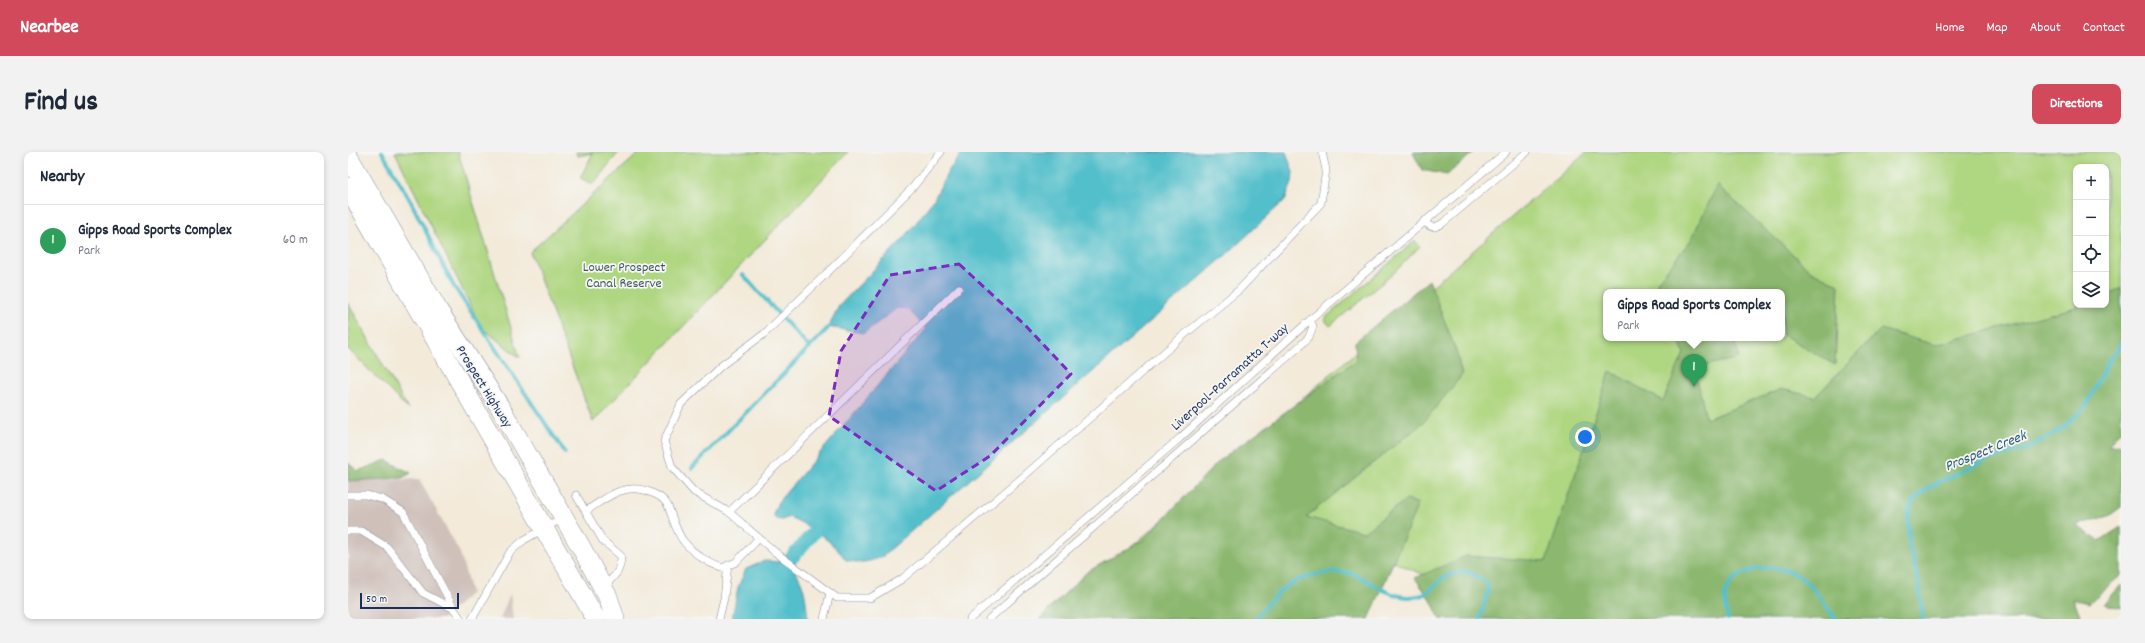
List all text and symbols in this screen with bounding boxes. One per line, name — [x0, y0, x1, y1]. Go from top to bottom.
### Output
text: Nearbee — [20, 15, 79, 42]
text: Home — [1935, 18, 1964, 38]
text: Map — [1986, 18, 2008, 38]
text: About — [2030, 18, 2061, 38]
text: Contact — [2083, 18, 2125, 38]
text: Find us — [24, 84, 98, 124]
button: Directions — [2032, 84, 2121, 124]
map controls — [2073, 164, 2109, 308]
button: + — [2073, 164, 2109, 200]
text: Nearby — [40, 166, 84, 190]
button: − — [2073, 200, 2109, 236]
text: Gipps Road Sports Complex — [78, 220, 231, 242]
text: 1 — [52, 231, 54, 250]
text: 60 m — [283, 231, 308, 250]
button: locate — [2073, 236, 2109, 272]
text: Park — [78, 242, 100, 261]
park label: Lower Prospect Canal Reserve — [583, 258, 665, 294]
button: layers — [2073, 272, 2109, 308]
popup — [1603, 289, 1785, 341]
text: Gipps Road Sports Complex — [1617, 295, 1771, 317]
text: Park — [1617, 317, 1639, 336]
street label: Liverpool–Parramatta T-way — [1167, 319, 1294, 436]
street label: Prospect Highway — [450, 342, 517, 432]
pin: 1 — [1681, 354, 1707, 387]
water label: Prospect Creek — [1942, 425, 2032, 478]
your location — [1575, 427, 1595, 447]
scale bar — [360, 591, 459, 610]
text: 50 m — [366, 592, 387, 608]

